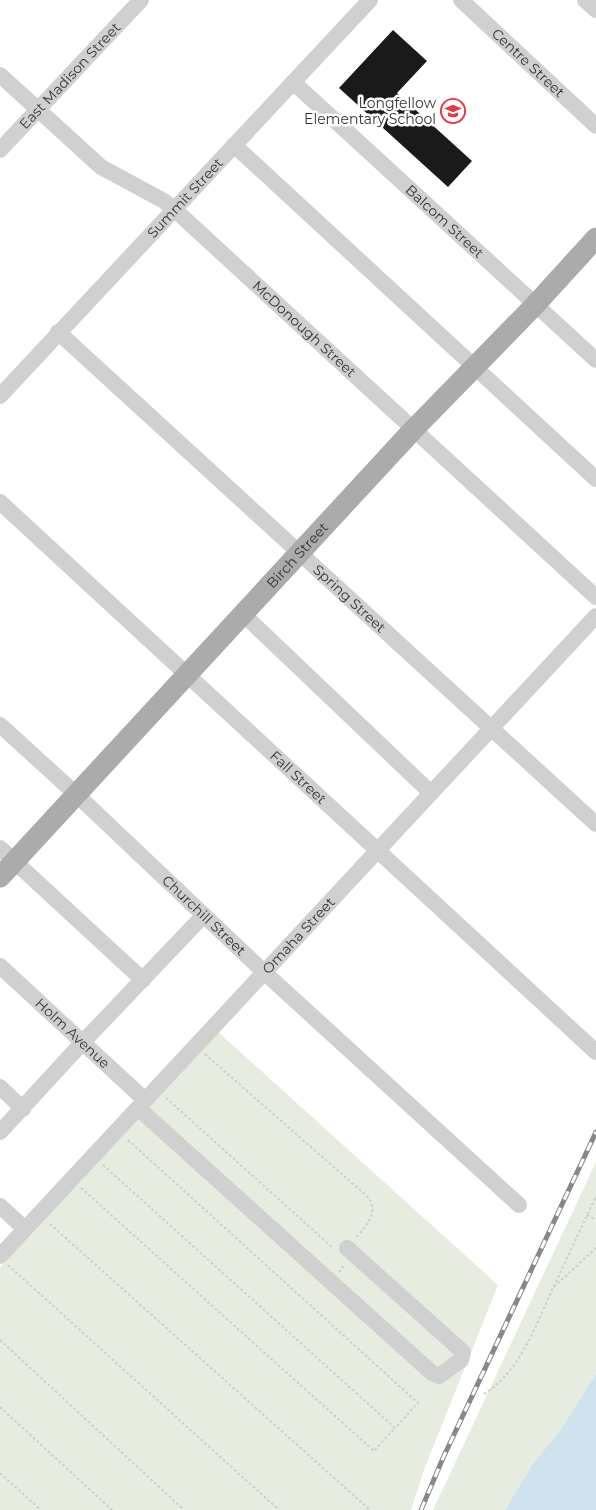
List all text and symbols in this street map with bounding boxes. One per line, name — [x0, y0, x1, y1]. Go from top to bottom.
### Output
street label: East Madison Street — [15, 18, 125, 133]
street label: Centre Street — [488, 24, 569, 101]
place label: Longfellow Elementary School — [304, 94, 437, 128]
school or university icon: Longfellow Elementary School — [440, 98, 466, 124]
street label: Summit Street — [143, 154, 227, 242]
street label: Balcom Street — [402, 181, 488, 262]
street label: McDonough Street — [249, 277, 360, 381]
street label: Birch Street — [262, 518, 332, 592]
street label: Spring Street — [309, 561, 390, 637]
street label: Fall Street — [266, 747, 331, 808]
street label: Churchill Street — [158, 871, 250, 959]
street label: Omaha Street — [258, 893, 339, 978]
street label: Holm Avenue — [32, 994, 114, 1072]

